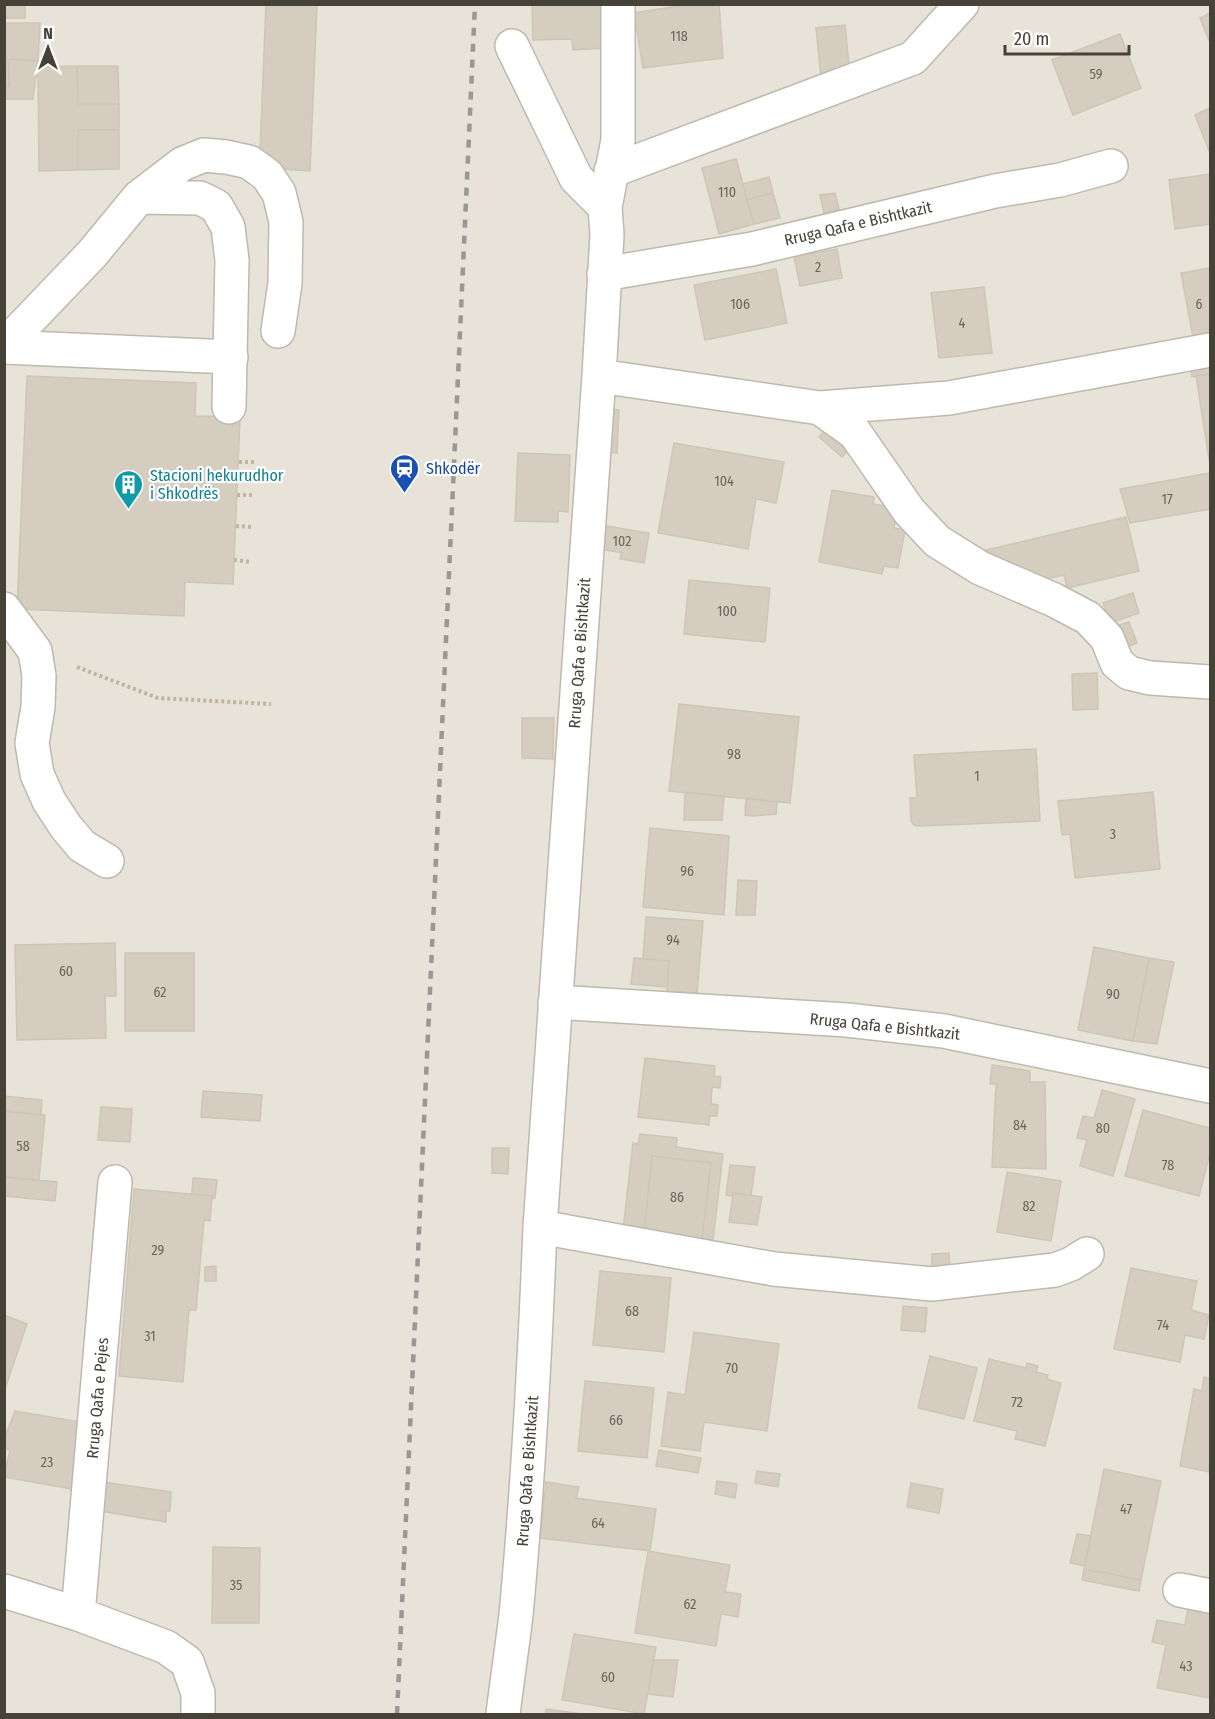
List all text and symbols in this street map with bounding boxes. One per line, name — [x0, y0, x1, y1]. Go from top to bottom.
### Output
north arrow — [18, 18, 78, 78]
scale bar — [1005, 18, 1130, 56]
text: N — [43, 24, 53, 43]
house number: 118 — [670, 28, 688, 45]
text: 20 m — [1014, 28, 1049, 50]
house number: 59 — [1089, 66, 1103, 83]
house number: 110 — [718, 184, 736, 201]
street label: Rruga Qafa e Bishtkazit — [782, 197, 935, 250]
house number: 2 — [815, 259, 821, 276]
house number: 106 — [730, 296, 750, 313]
house number: 6 — [1196, 296, 1203, 313]
house number: 4 — [959, 315, 966, 332]
station icon: Shkodër — [389, 452, 421, 494]
place label: Shkodër — [426, 459, 481, 478]
place label: Stacioni hekurudhor i Shkodrës — [150, 466, 284, 503]
building icon: Stacioni hekurudhor i Shkodrës — [113, 468, 145, 510]
house number: 104 — [714, 473, 734, 490]
house number: 17 — [1161, 491, 1173, 508]
house number: 102 — [613, 533, 631, 550]
street label: Rruga Qafa e Bishtkazit — [565, 576, 594, 729]
house number: 100 — [717, 603, 737, 620]
house number: 98 — [727, 746, 741, 763]
house number: 1 — [974, 768, 980, 785]
house number: 3 — [1110, 826, 1116, 843]
house number: 96 — [680, 863, 694, 880]
house number: 94 — [666, 932, 680, 949]
house number: 60 — [59, 963, 73, 980]
house number: 62 — [154, 984, 167, 1001]
house number: 90 — [1106, 986, 1120, 1003]
street label: Rruga Qafa e Bishtkazit — [809, 1009, 962, 1044]
house number: 84 — [1013, 1117, 1027, 1134]
house number: 80 — [1096, 1120, 1110, 1137]
house number: 58 — [16, 1138, 30, 1155]
house number: 78 — [1162, 1157, 1174, 1174]
house number: 86 — [670, 1189, 684, 1206]
house number: 82 — [1022, 1198, 1036, 1215]
house number: 29 — [152, 1242, 165, 1259]
house number: 68 — [625, 1303, 639, 1320]
house number: 74 — [1157, 1317, 1169, 1334]
house number: 31 — [144, 1328, 156, 1345]
street label: Rruga Qafa e Pejes — [83, 1336, 112, 1459]
house number: 70 — [726, 1360, 738, 1377]
street label: Rruga Qafa e Bishtkazit — [513, 1394, 542, 1547]
house number: 72 — [1011, 1394, 1023, 1411]
house number: 66 — [609, 1412, 623, 1429]
house number: 23 — [41, 1454, 53, 1471]
house number: 47 — [1120, 1501, 1132, 1518]
house number: 64 — [591, 1515, 605, 1532]
house number: 35 — [230, 1577, 242, 1594]
house number: 62 — [684, 1596, 697, 1613]
house number: 43 — [1180, 1658, 1192, 1675]
house number: 60 — [601, 1669, 615, 1686]

